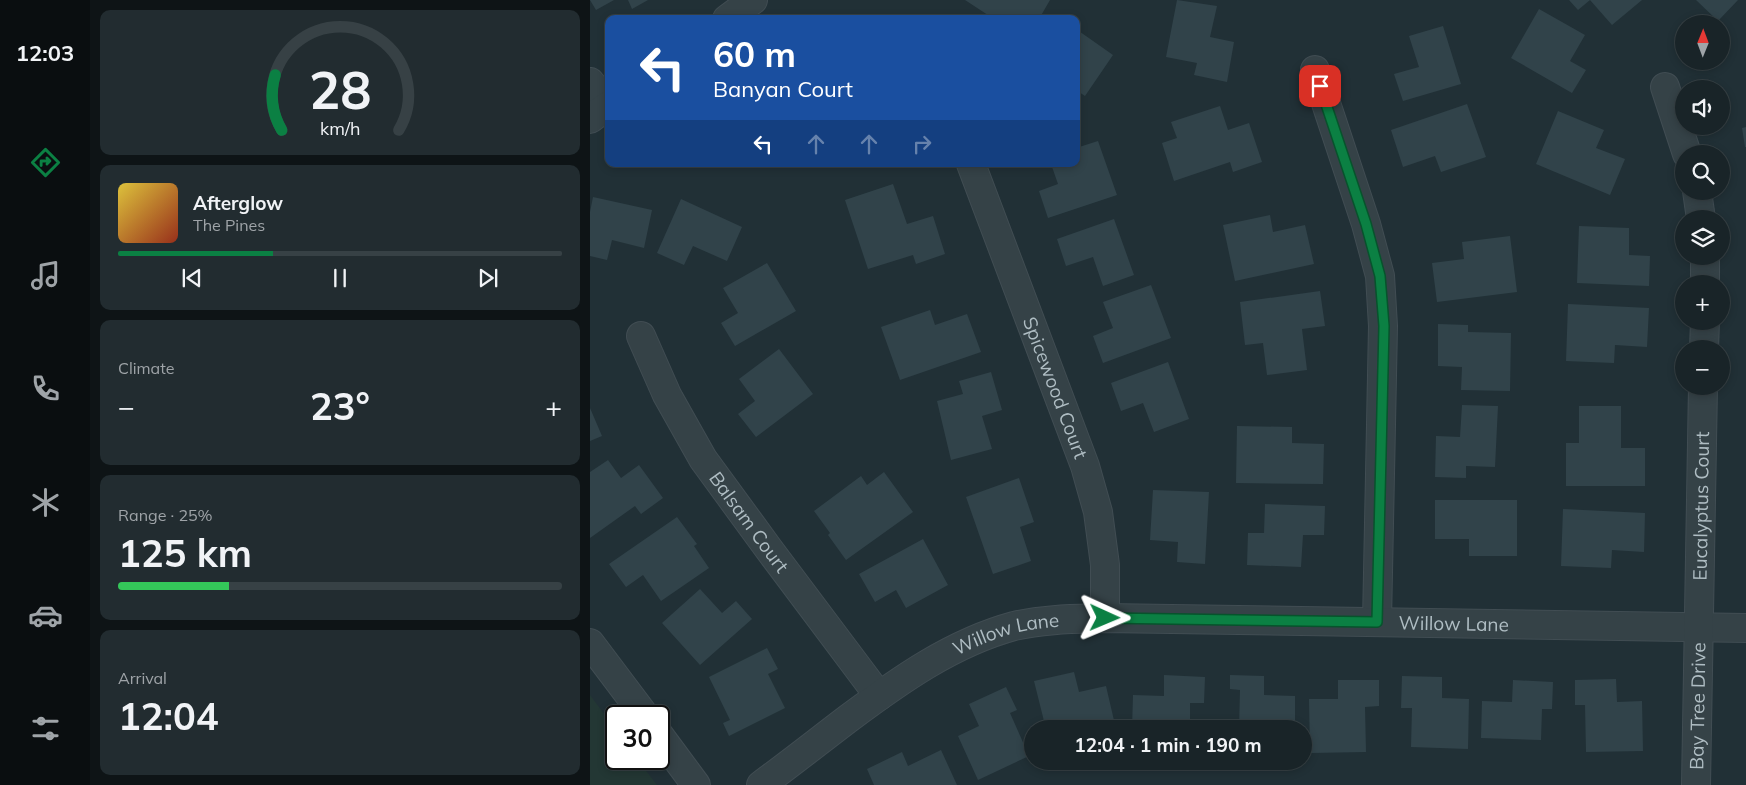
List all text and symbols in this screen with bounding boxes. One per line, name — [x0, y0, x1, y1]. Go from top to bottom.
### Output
north arrow — [1675, 15, 1730, 70]
map controls — [1675, 15, 1730, 395]
text: 60 m — [713, 32, 796, 76]
icon: left — [630, 35, 695, 100]
text: 12:03 — [16, 39, 74, 67]
text: 28 — [309, 57, 371, 122]
pin — [1299, 65, 1341, 107]
icon: arrive — [1306, 72, 1334, 100]
text: Banyan Court — [713, 75, 853, 103]
button: sound — [1675, 80, 1730, 135]
text: km/h — [320, 117, 360, 139]
icon: left — [749, 130, 777, 158]
icon: ahead — [802, 130, 830, 158]
icon: ahead — [855, 130, 883, 158]
icon: right — [908, 130, 936, 158]
icon: directions — [28, 145, 63, 180]
button: search — [1675, 145, 1730, 200]
text: Afterglow — [193, 191, 283, 215]
button: layers — [1675, 210, 1730, 265]
text: The Pines — [193, 215, 265, 235]
icon: music — [28, 258, 63, 293]
icon: previous — [178, 264, 206, 292]
icon: pause — [326, 264, 354, 292]
icon: next — [474, 264, 502, 292]
button: + — [1675, 275, 1730, 330]
street label: Spicewood Court — [1018, 313, 1093, 462]
button: − — [1675, 340, 1730, 395]
text: Climate — [118, 358, 174, 378]
icon: phone — [28, 371, 63, 406]
text: 23° — [310, 382, 370, 430]
text: − — [118, 389, 135, 424]
text: + — [545, 389, 562, 424]
street label: Eucalyptus Court — [1688, 431, 1714, 581]
street label: Balsam Court — [704, 467, 794, 578]
icon: climate — [28, 485, 63, 520]
text: Range · 25% — [118, 505, 213, 525]
text: 125 km — [118, 529, 252, 577]
position arrow — [1078, 591, 1130, 643]
icon: car — [28, 598, 63, 633]
street label: Willow Lane — [949, 608, 1060, 660]
street label: Willow Lane — [1399, 611, 1509, 636]
street label: Bay Tree Drive — [1684, 642, 1711, 770]
text: Arrival — [118, 668, 167, 688]
text: 12:04 — [118, 692, 219, 740]
speed limit sign: 30 — [605, 705, 670, 770]
icon: filters — [28, 711, 63, 746]
text: 12:04 · 1 min · 190 m — [1074, 733, 1262, 757]

